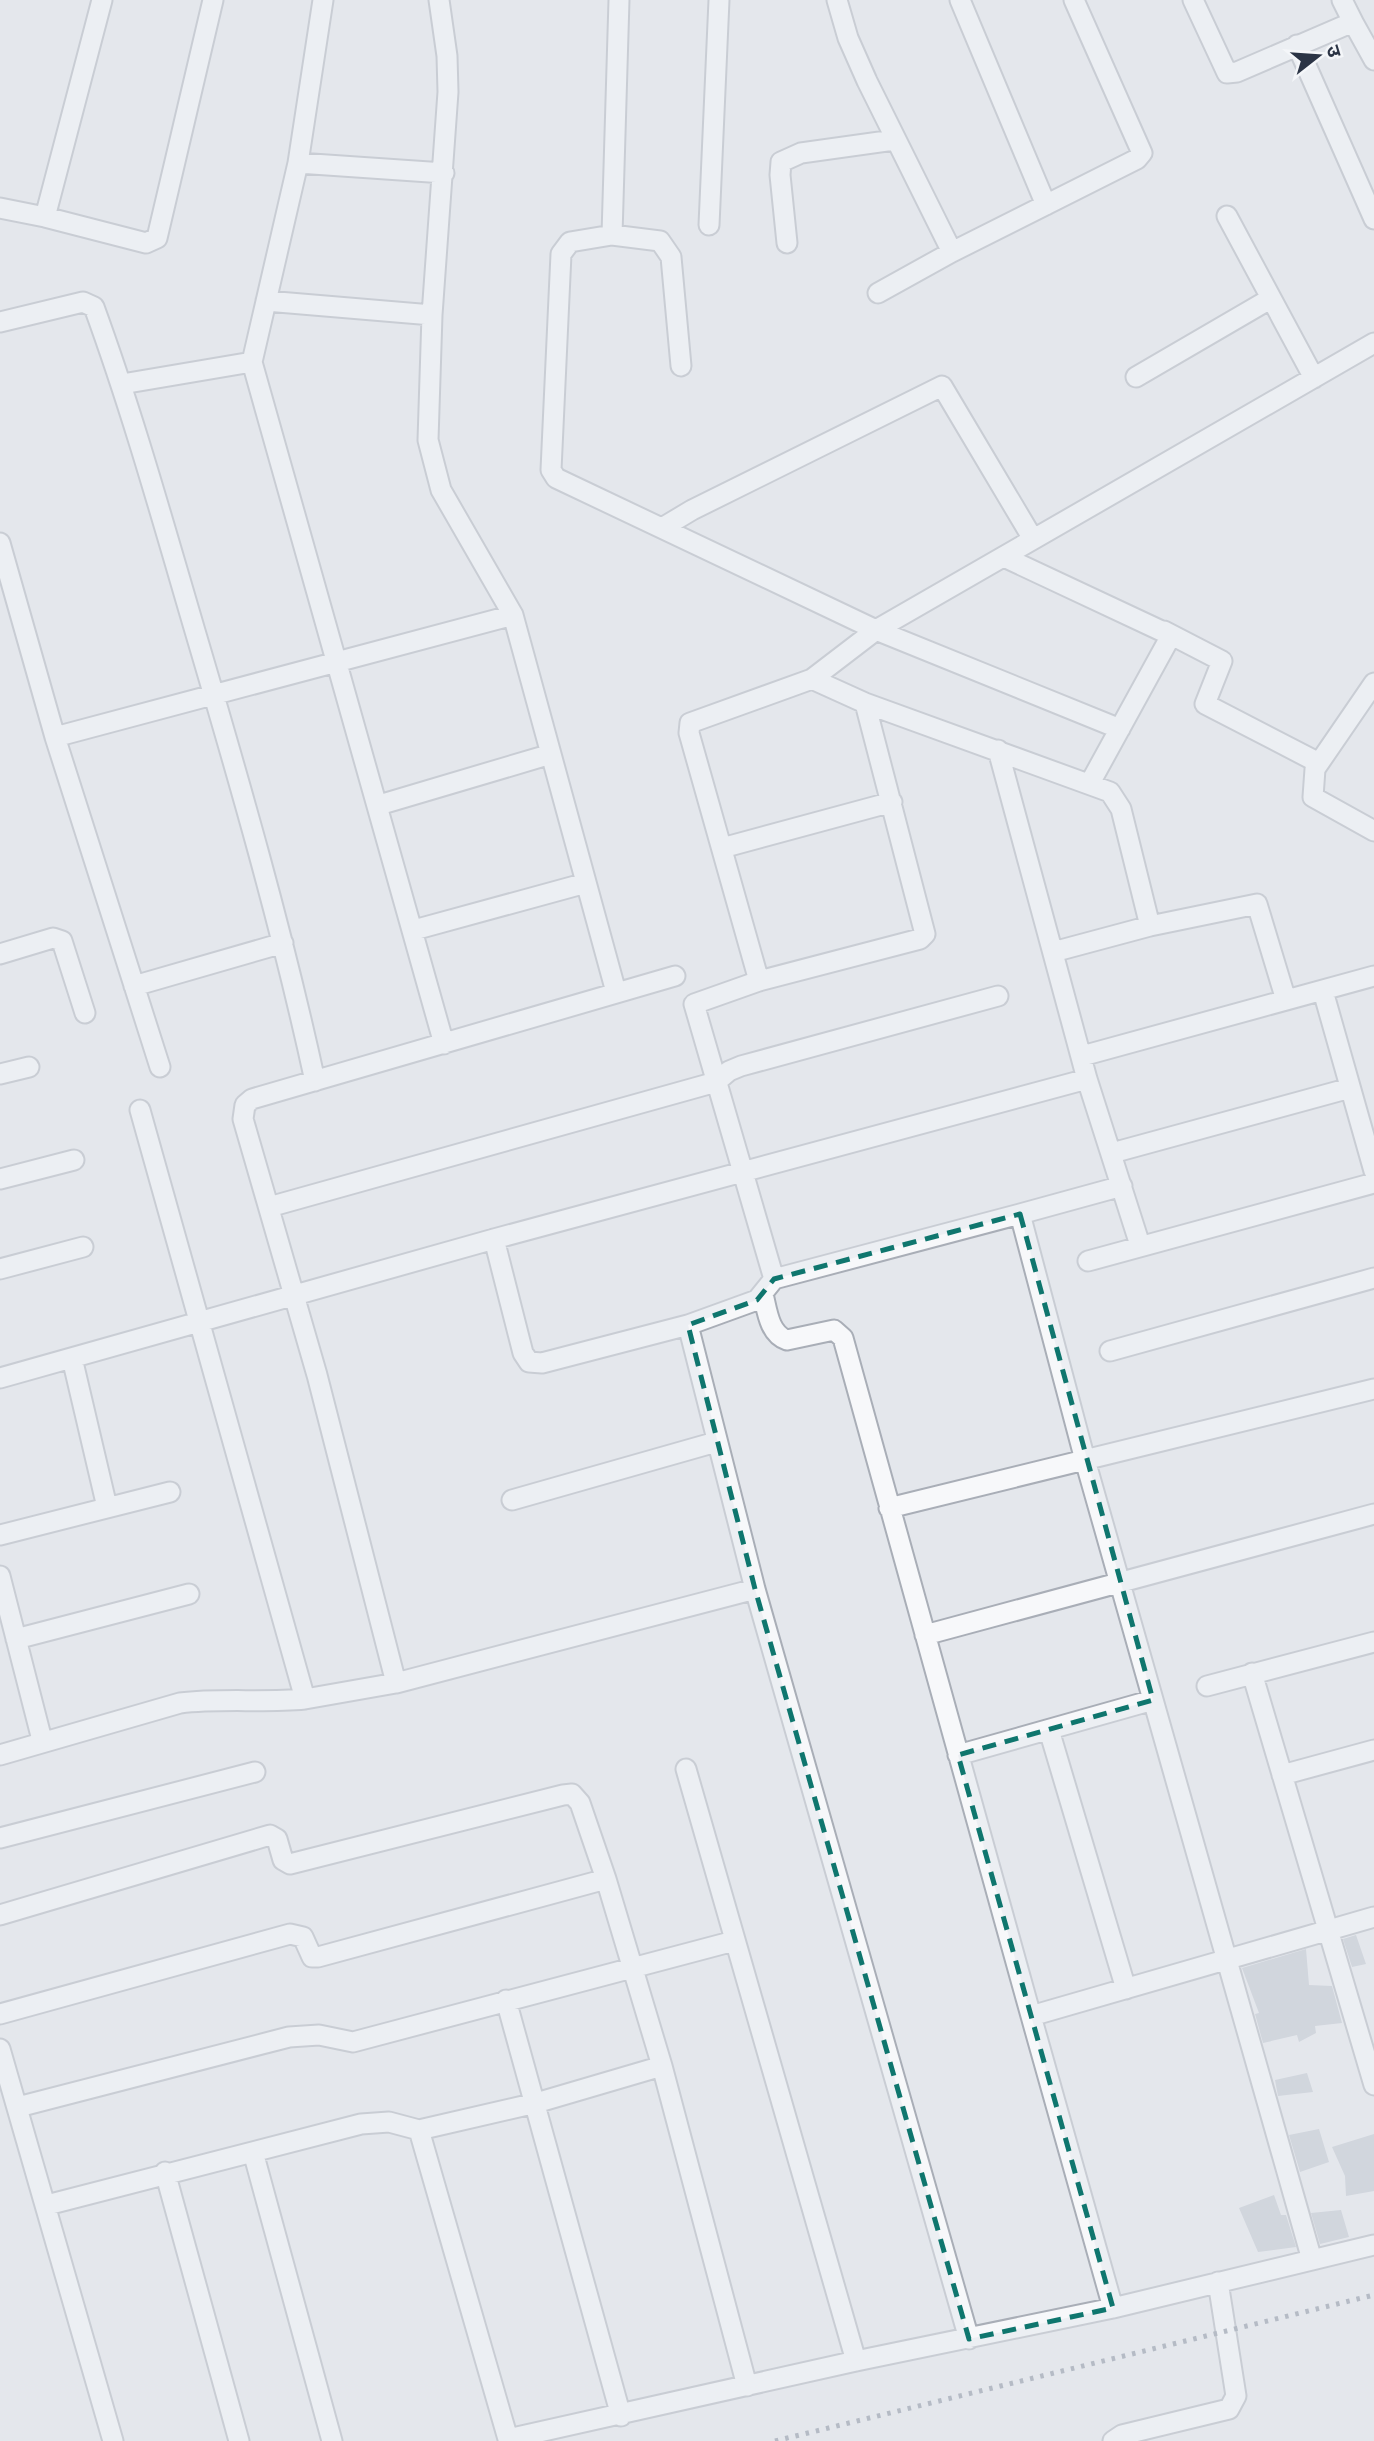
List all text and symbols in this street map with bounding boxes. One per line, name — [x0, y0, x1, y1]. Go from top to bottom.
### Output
north arrow — [1283, 21, 1353, 91]
text: उ — [1321, 42, 1347, 61]

